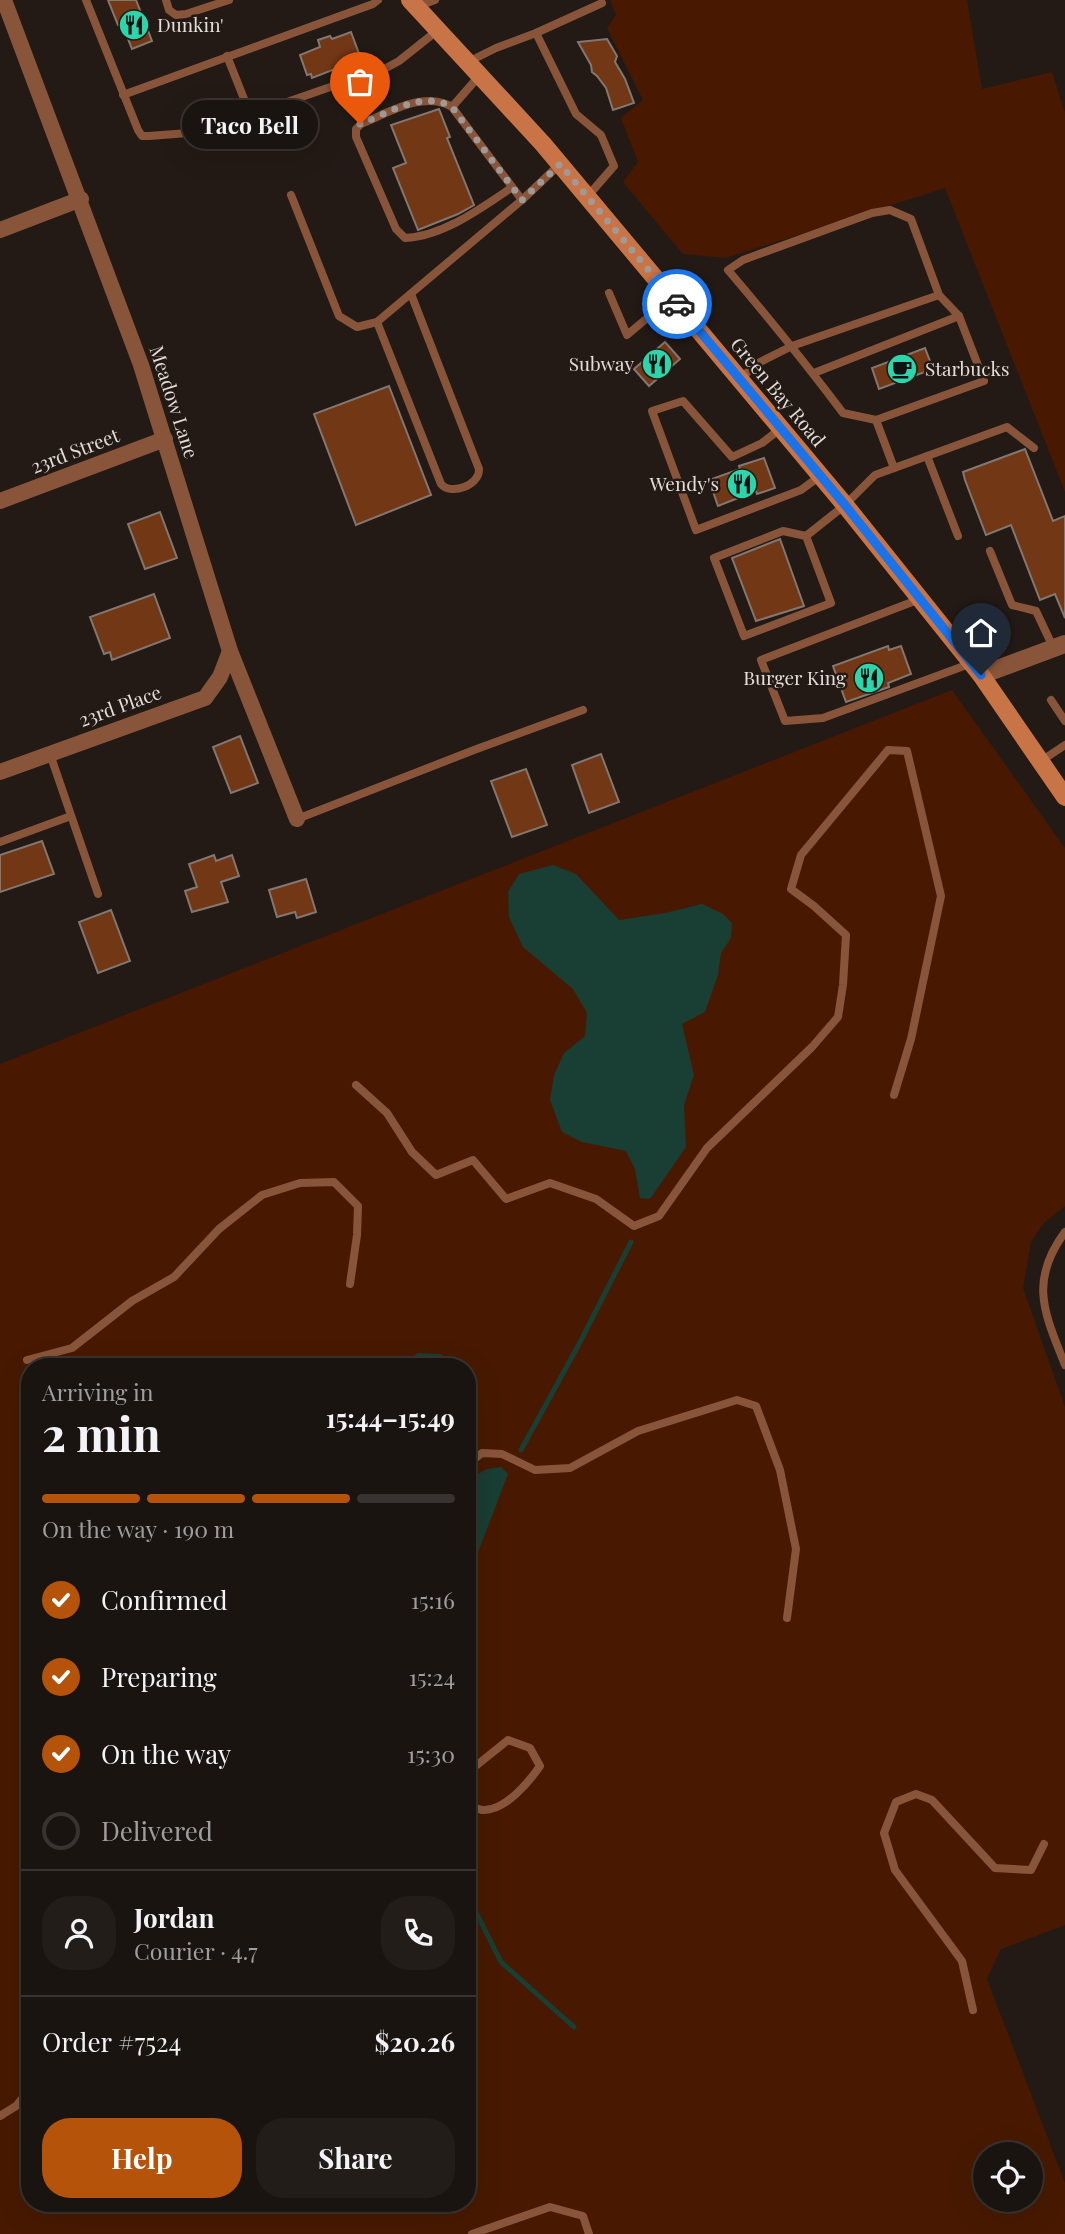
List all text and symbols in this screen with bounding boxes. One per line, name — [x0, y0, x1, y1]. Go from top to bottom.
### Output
restaurant icon: Dunkin' — [117, 8, 151, 42]
place label: Dunkin' — [157, 11, 224, 37]
pin — [330, 52, 390, 124]
icon: bag — [341, 63, 379, 101]
callout: Taco Bell — [182, 100, 318, 148]
text: Taco Bell — [201, 109, 299, 140]
courier — [642, 269, 712, 339]
icon: car — [658, 285, 696, 323]
street label: Green Bay Road — [725, 331, 832, 451]
street label: Meadow Lane — [145, 342, 205, 461]
restaurant icon: Subway — [640, 347, 674, 381]
place label: Subway — [569, 350, 634, 376]
cafe icon: Starbucks — [885, 352, 919, 386]
place label: Starbucks — [925, 355, 1009, 381]
street label: 23rd Street — [27, 421, 123, 479]
restaurant icon: Wendy's — [725, 467, 759, 501]
place label: Wendy's — [648, 470, 719, 496]
pin — [951, 603, 1011, 675]
icon: home — [962, 614, 1000, 652]
restaurant icon: Burger King — [852, 661, 886, 695]
place label: Burger King — [743, 664, 846, 690]
street label: 23rd Place — [75, 678, 165, 732]
text: Arriving in — [42, 1376, 154, 1407]
text: 15:44–15:49 — [326, 1400, 455, 1435]
text: 2 min — [42, 1402, 161, 1464]
text: On the way · 190 m — [42, 1513, 234, 1544]
icon: check — [42, 1581, 80, 1619]
text: Confirmed — [101, 1582, 228, 1617]
text: 15:16 — [411, 1584, 455, 1615]
icon: check — [42, 1658, 80, 1696]
text: Preparing — [101, 1659, 217, 1694]
text: 15:24 — [409, 1661, 455, 1692]
icon: check — [42, 1735, 80, 1773]
text: On the way — [101, 1736, 231, 1771]
text: 15:30 — [407, 1738, 455, 1769]
text: Delivered — [101, 1813, 213, 1848]
button: person — [42, 1896, 116, 1970]
button: phone — [381, 1896, 455, 1970]
text: Jordan — [134, 1900, 214, 1935]
text: Courier · 4.7 — [134, 1935, 258, 1966]
text: Order #7524 — [42, 2024, 181, 2059]
text: $20.26 — [375, 2024, 455, 2059]
button: Help — [42, 2118, 242, 2198]
button: Share — [256, 2118, 455, 2198]
map controls — [973, 2142, 1043, 2212]
button: locate — [973, 2142, 1043, 2212]

